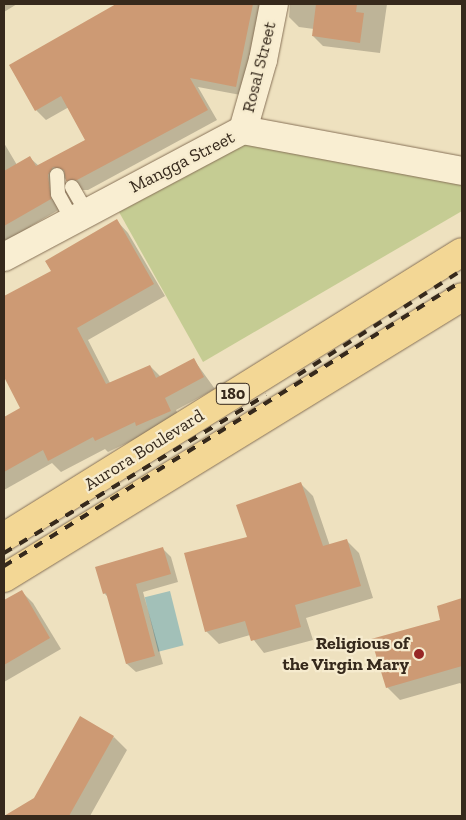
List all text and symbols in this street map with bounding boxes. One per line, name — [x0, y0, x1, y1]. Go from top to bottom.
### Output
street label: Rosal Street — [237, 19, 281, 115]
street label: Mangga Street — [126, 126, 238, 198]
road number: 180 — [216, 380, 250, 408]
street label: Aurora Boulevard — [80, 405, 208, 495]
place label: Religious of the Virgin Mary — [282, 633, 409, 676]
marker: Religious of the Virgin Mary — [413, 648, 425, 660]

